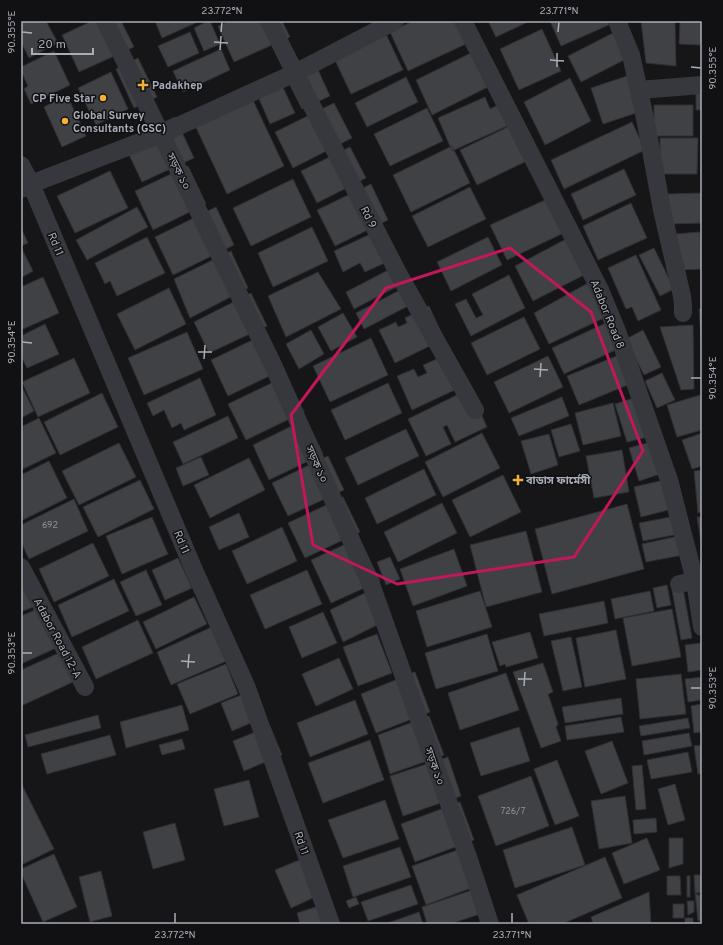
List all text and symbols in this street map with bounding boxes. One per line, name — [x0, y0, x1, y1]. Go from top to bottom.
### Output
text: 23.772°N — [201, 5, 243, 18]
text: 23.771°N — [539, 5, 579, 18]
text: 90.355°E — [6, 10, 19, 54]
scale bar — [32, 30, 93, 56]
text: 20 m — [38, 37, 66, 53]
text: 90.355°E — [707, 46, 720, 90]
marker: Padakhep — [137, 79, 149, 91]
place label: Padakhep — [152, 79, 203, 93]
place label: CP Five Star — [32, 92, 95, 106]
marker: CP Five Star — [98, 93, 108, 103]
place label: Global Survey Consultants (GSC) — [73, 109, 166, 136]
marker: Global Survey Consultants (GSC) — [60, 116, 70, 126]
street label: সড়ক ১০ — [163, 150, 193, 192]
street label: Rd 9 — [357, 204, 379, 231]
street label: Rd 11 — [44, 231, 66, 258]
street label: Adabor Road 8 — [587, 278, 627, 351]
text: 90.354°E — [6, 320, 19, 364]
text: 90.354°E — [707, 356, 720, 400]
street label: সড়ক ১০ — [301, 443, 330, 485]
place label: বাডাস ফার্মেসী — [525, 473, 591, 488]
marker: বাডাস ফার্মেসী — [513, 475, 523, 485]
house number: 692 — [42, 520, 58, 531]
street label: Rd 11 — [170, 529, 192, 556]
street label: Adabor Road 12-A — [30, 596, 84, 681]
text: 90.353°E — [6, 632, 19, 674]
text: 90.353°E — [707, 667, 720, 709]
street label: সড়ক ১০ — [421, 745, 447, 787]
house number: 726/7 — [501, 806, 526, 817]
street label: Rd 11 — [291, 830, 312, 857]
text: 23.772°N — [154, 929, 196, 942]
text: 23.771°N — [492, 929, 532, 942]

